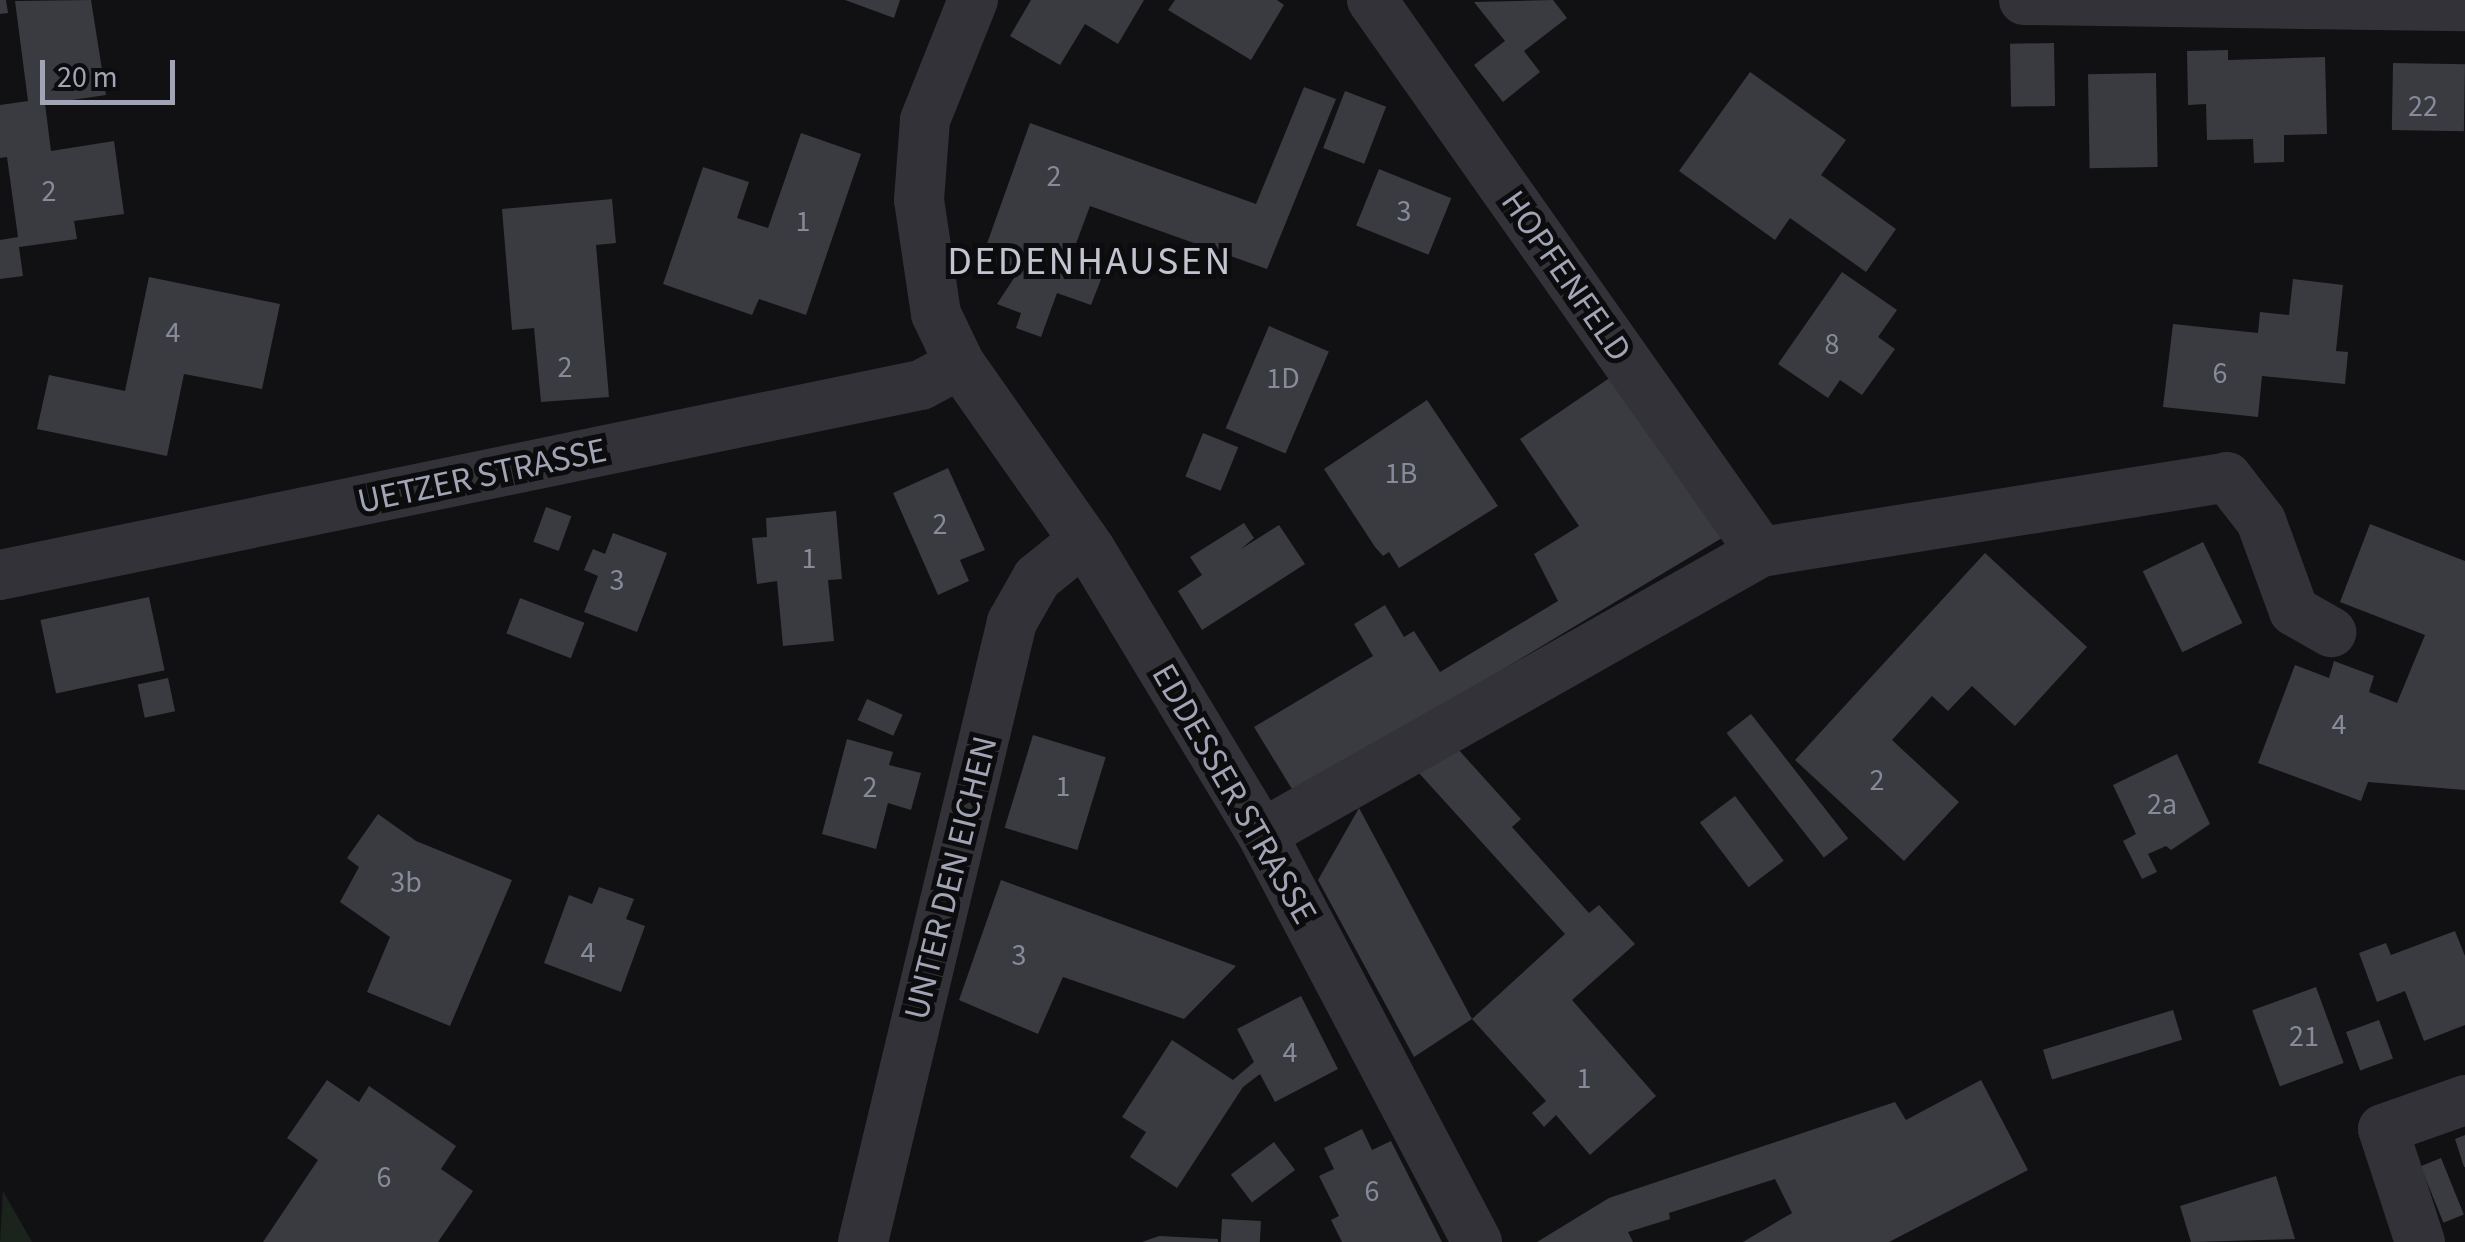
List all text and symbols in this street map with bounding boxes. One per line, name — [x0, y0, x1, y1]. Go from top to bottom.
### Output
scale bar — [45, 40, 180, 102]
text: 20 m — [57, 56, 118, 99]
house number: 22 — [2408, 89, 2438, 125]
house number: 2 — [1047, 159, 1061, 195]
house number: 2 — [42, 174, 56, 210]
street label: HOPFENFELD — [1492, 183, 1640, 369]
house number: 3 — [1397, 194, 1411, 230]
house number: 1 — [796, 204, 810, 240]
district label: DEDENHAUSEN — [947, 238, 1233, 286]
house number: 4 — [166, 315, 180, 351]
house number: 8 — [1825, 327, 1839, 363]
house number: 2 — [558, 350, 572, 386]
house number: 6 — [2213, 356, 2227, 392]
house number: 1D — [1266, 361, 1300, 397]
street label: UETZER STRASSE — [354, 429, 610, 523]
house number: 1B — [1385, 456, 1417, 492]
house number: 2 — [933, 507, 947, 543]
house number: 1 — [802, 541, 816, 577]
house number: 3 — [610, 563, 624, 599]
street label: EDDESSER STRASSE — [1143, 657, 1325, 931]
house number: 4 — [2332, 707, 2346, 743]
street label: UNTER DEN EICHEN — [895, 732, 1007, 1024]
house number: 2 — [1870, 763, 1884, 799]
house number: 1 — [1056, 769, 1070, 805]
house number: 2 — [863, 770, 877, 806]
house number: 2a — [2147, 787, 2177, 823]
house number: 3b — [390, 865, 422, 901]
house number: 4 — [581, 935, 595, 971]
house number: 3 — [1012, 938, 1026, 974]
house number: 21 — [2289, 1019, 2319, 1055]
house number: 4 — [1283, 1035, 1297, 1071]
house number: 1 — [1577, 1061, 1591, 1097]
house number: 6 — [377, 1160, 391, 1196]
house number: 6 — [1365, 1174, 1379, 1210]

